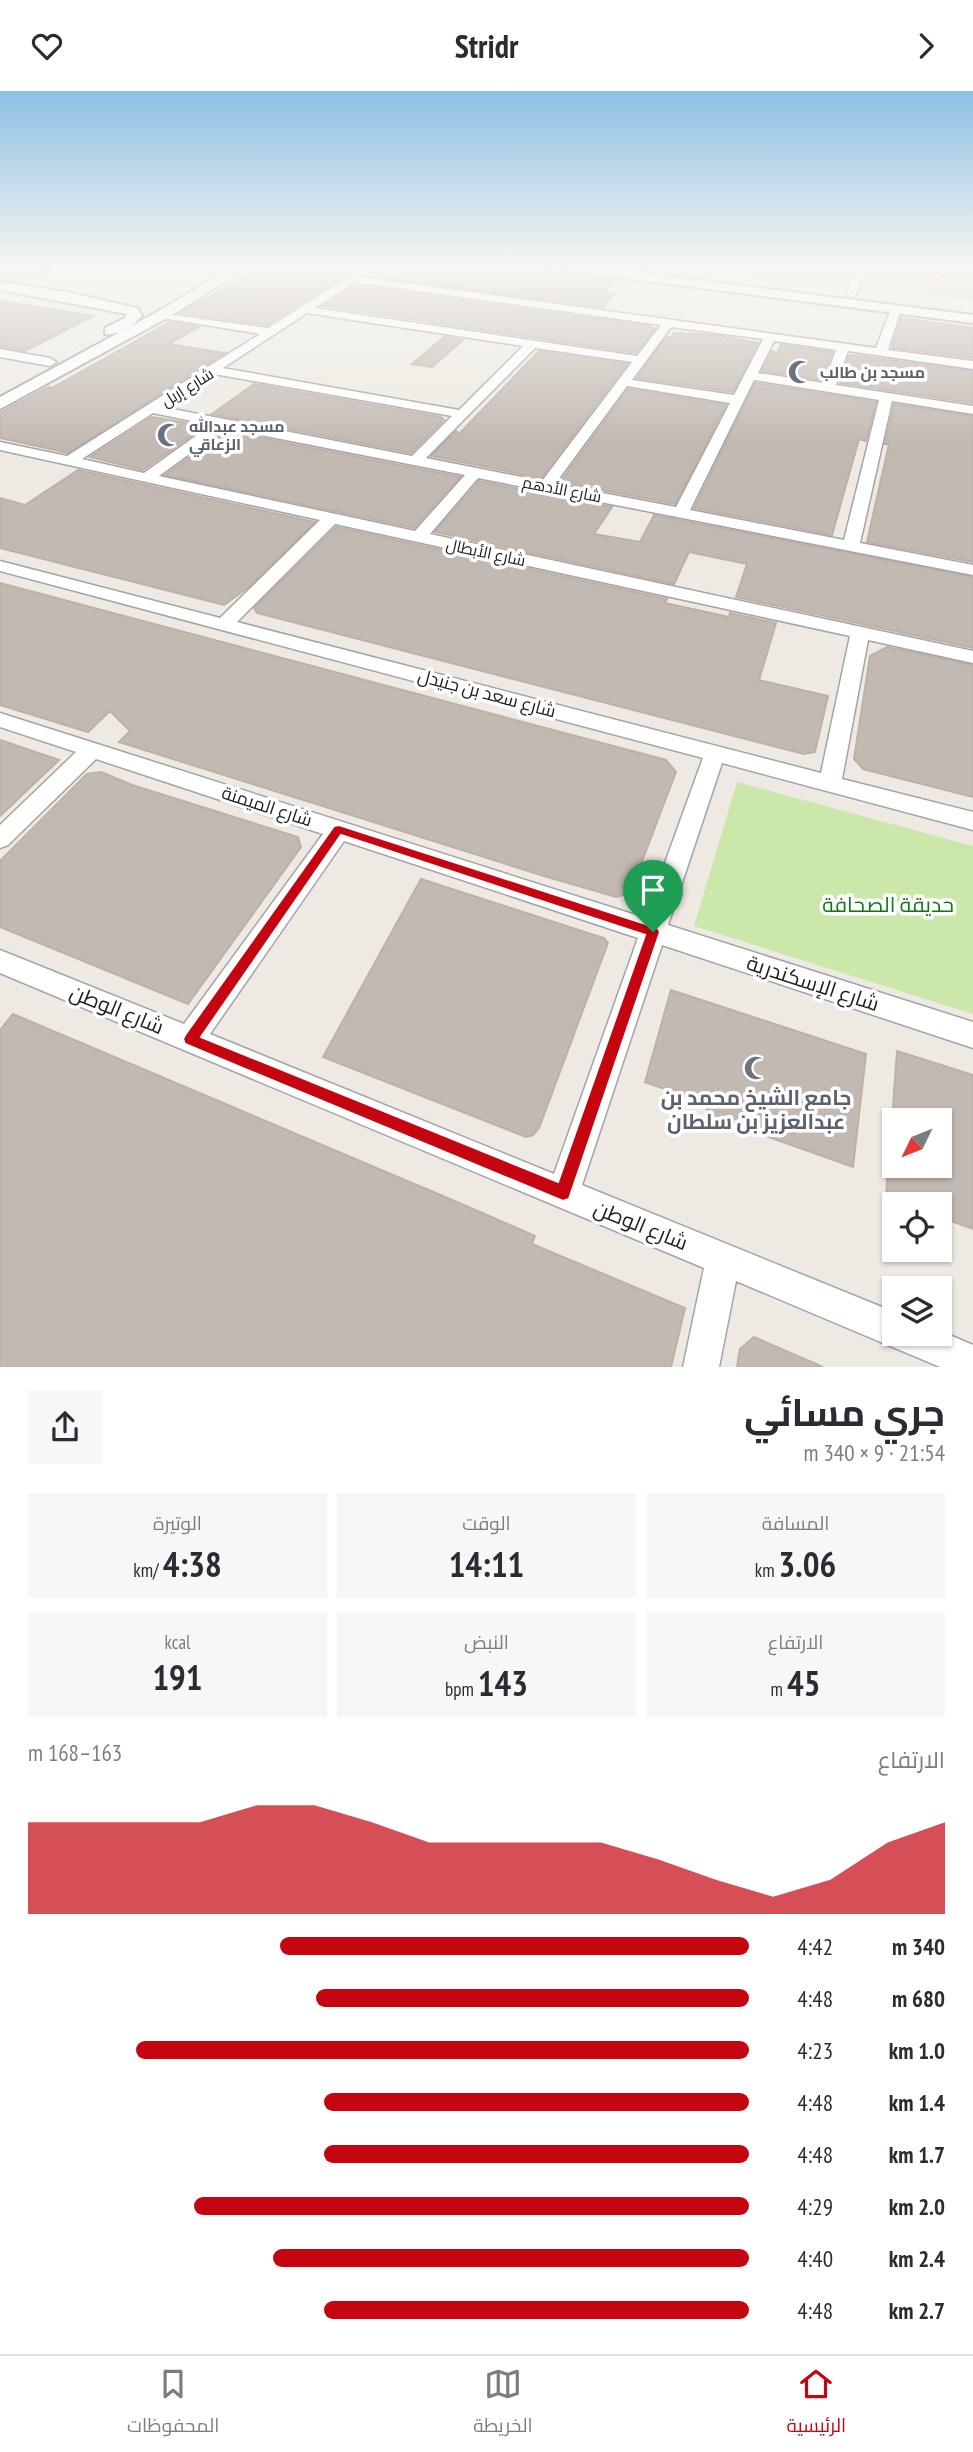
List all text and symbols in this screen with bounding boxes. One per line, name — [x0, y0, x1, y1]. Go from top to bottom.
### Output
text: Stridr — [455, 25, 518, 67]
icon: heart — [28, 27, 66, 65]
icon: forward — [907, 27, 945, 65]
mosque icon: مسجد بن طالب — [786, 358, 814, 386]
place label: مسجد بن طالب — [820, 362, 925, 382]
street label: شارع إربل — [157, 363, 218, 413]
place label: مسجد عبدالله الزعاقي — [189, 415, 285, 457]
mosque icon: مسجد عبدالله الزعاقي — [155, 421, 183, 449]
street label: شارع الأدهم — [520, 472, 603, 508]
street label: شارع الأبطال — [444, 534, 528, 572]
street label: شارع سعد بن جنيدل — [415, 664, 558, 723]
street label: شارع الميمنة — [219, 781, 315, 832]
pin — [623, 860, 683, 932]
icon: arrive — [634, 871, 672, 909]
park label: حديقة الصحافة — [822, 891, 954, 918]
street label: شارع الإسكندرية — [743, 949, 883, 1018]
street label: شارع الوطن — [66, 978, 168, 1041]
mosque icon: جامع الشيخ محمد بن عبدالعزيز بن سلطان — [742, 1054, 770, 1082]
place label: جامع الشيخ محمد بن عبدالعزيز بن سلطان — [661, 1084, 851, 1135]
north arrow — [882, 1108, 952, 1178]
map controls — [882, 1108, 952, 1346]
button: locate — [882, 1192, 952, 1262]
street label: شارع الوطن — [590, 1194, 692, 1257]
button: layers — [882, 1276, 952, 1346]
text: جري مسائي — [744, 1387, 945, 1436]
button: share — [28, 1390, 102, 1464]
text: 21:54 · 9 × 340 m — [804, 1438, 945, 1467]
text: الوتيرة — [153, 1511, 202, 1535]
text: الوقت — [462, 1511, 511, 1535]
text: المسافة — [762, 1511, 829, 1535]
text: 4:38 — [163, 1541, 222, 1587]
text: 14:11 — [449, 1541, 524, 1587]
text: 3.06 — [779, 1541, 836, 1587]
text: /km — [133, 1558, 163, 1582]
text: km — [755, 1558, 779, 1582]
text: kcal — [165, 1630, 190, 1654]
text: النبض — [464, 1630, 509, 1654]
text: الارتفاع — [768, 1630, 823, 1654]
text: 191 — [152, 1654, 203, 1700]
text: 143 — [478, 1660, 528, 1706]
text: 45 — [787, 1660, 820, 1706]
text: bpm — [445, 1677, 478, 1701]
text: m — [771, 1677, 787, 1701]
text: 163–168 m — [28, 1738, 122, 1767]
text: الارتفاع — [878, 1745, 945, 1774]
text: 4:42 — [797, 1932, 833, 1961]
text: 340 m — [892, 1932, 945, 1961]
text: 4:48 — [797, 1984, 833, 2013]
text: 680 m — [892, 1984, 945, 2013]
text: 4:23 — [797, 2036, 833, 2065]
text: 1.0 km — [889, 2036, 945, 2065]
text: 4:48 — [797, 2088, 833, 2117]
text: 1.4 km — [889, 2088, 945, 2117]
text: 4:48 — [797, 2140, 833, 2169]
text: 1.7 km — [889, 2140, 945, 2169]
text: 4:29 — [797, 2192, 833, 2221]
text: 2.0 km — [889, 2192, 945, 2221]
text: 4:40 — [797, 2244, 833, 2273]
text: 2.4 km — [889, 2244, 945, 2273]
text: 4:48 — [797, 2296, 833, 2325]
text: 2.7 km — [889, 2296, 945, 2325]
tab: المحفوظات — [127, 2365, 219, 2443]
tab: الخريطة — [473, 2365, 533, 2443]
tab: الرئيسية — [786, 2365, 846, 2443]

